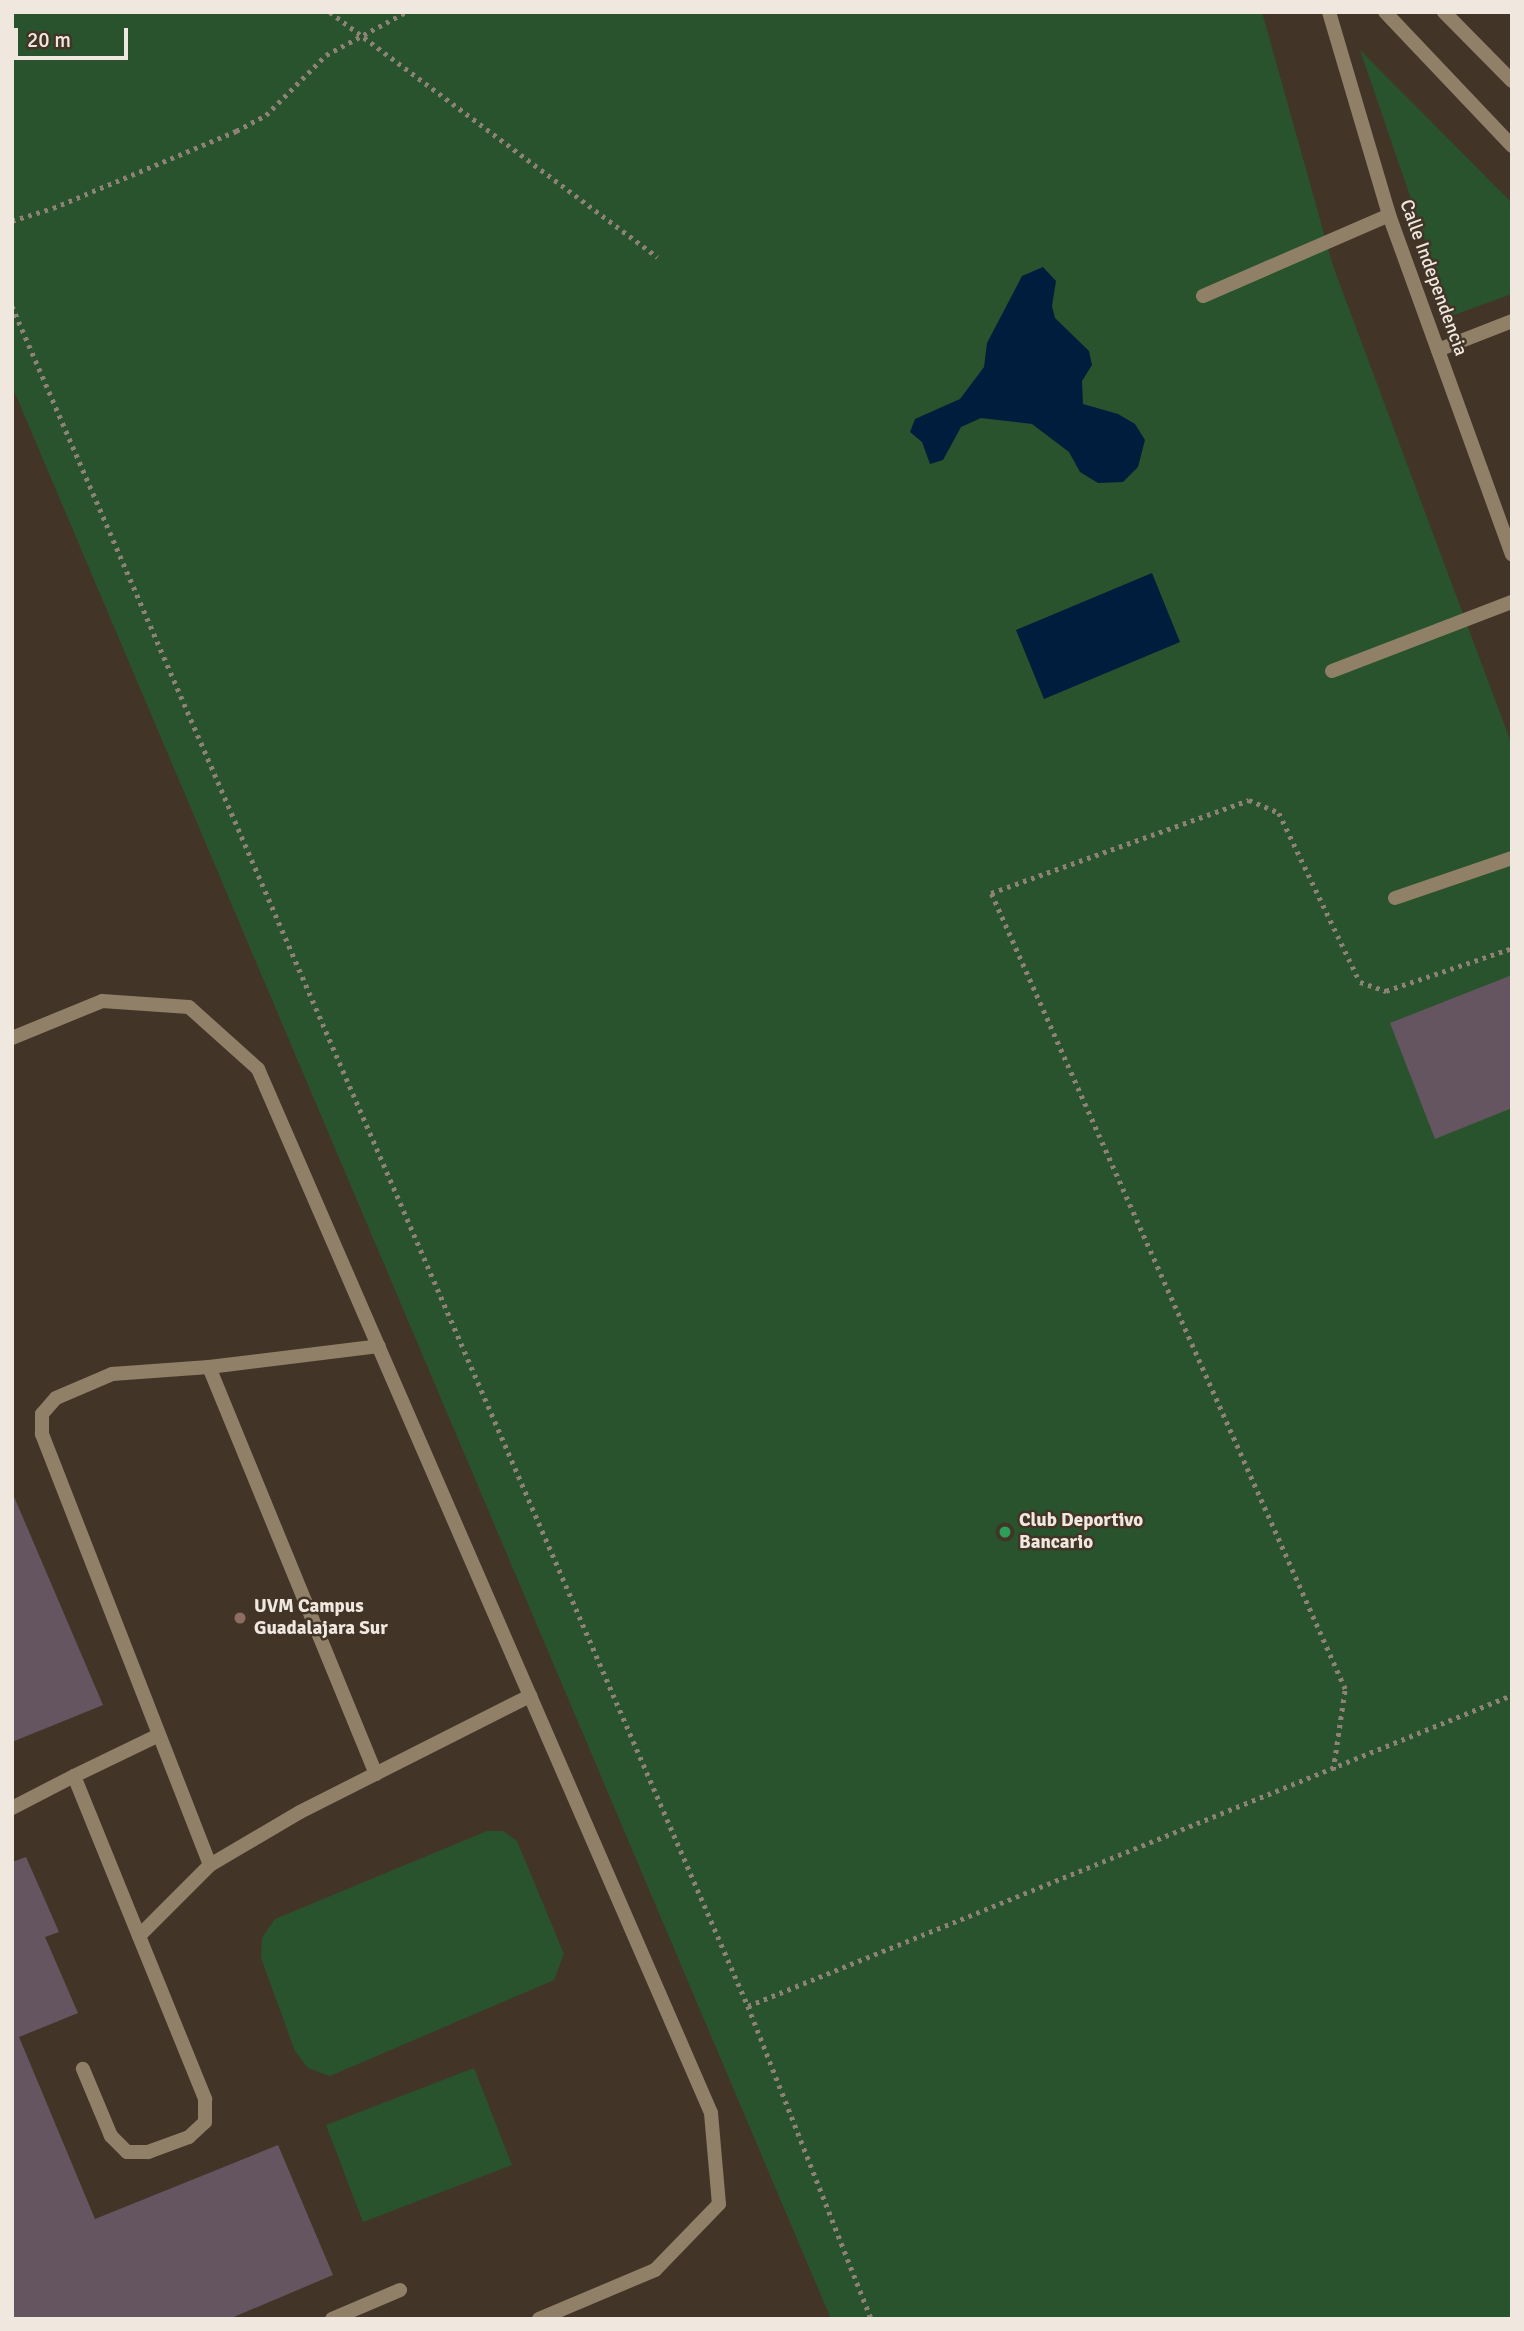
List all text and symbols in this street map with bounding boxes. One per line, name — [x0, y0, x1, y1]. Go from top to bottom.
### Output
scale bar — [18, 14, 131, 58]
text: 20 m — [27, 27, 71, 53]
street label: Calle Independencia — [1394, 197, 1472, 359]
place label: Club Deportivo Bancario — [1019, 1510, 1143, 1554]
marker: Club Deportivo Bancario — [997, 1524, 1013, 1540]
place label: UVM Campus Guadalajara Sur — [254, 1596, 388, 1640]
marker: UVM Campus Guadalajara Sur — [232, 1610, 248, 1626]

